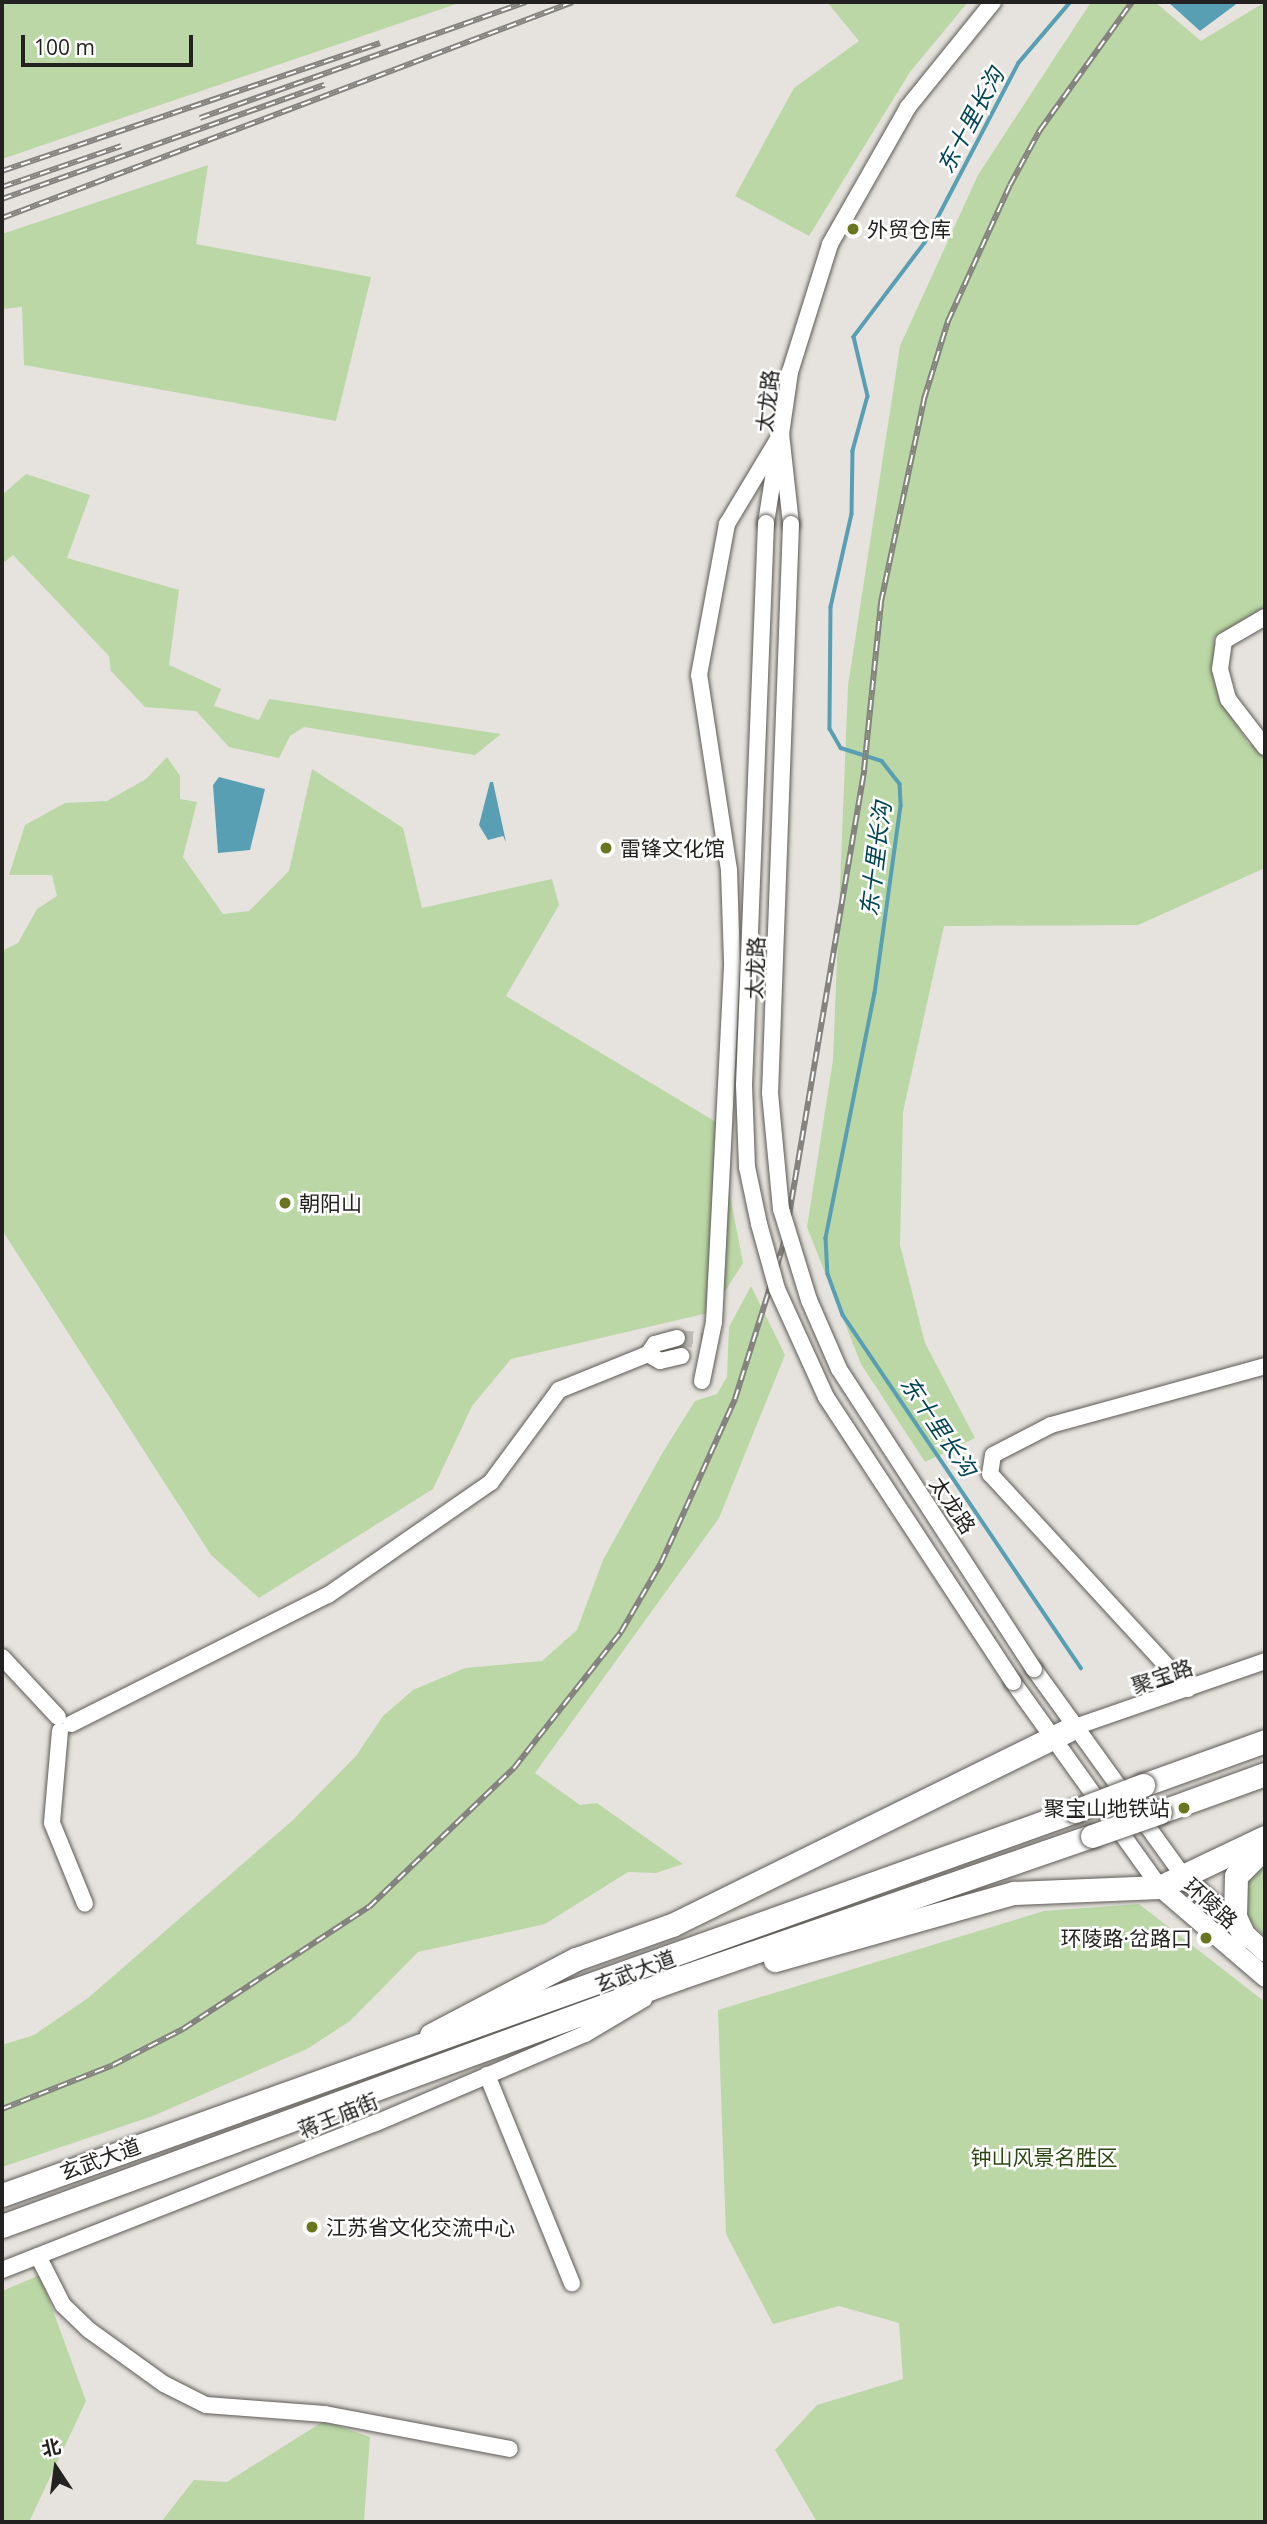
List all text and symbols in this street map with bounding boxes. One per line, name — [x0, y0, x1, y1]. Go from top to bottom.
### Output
scale bar — [24, 21, 196, 65]
text: 100 m — [34, 33, 95, 61]
water label: 东十里长沟 — [931, 63, 1009, 177]
place label: 外贸仓库 — [867, 216, 951, 242]
marker: 外贸仓库 — [845, 221, 861, 237]
street label: 太龙路 — [751, 368, 783, 434]
water label: 东十里长沟 — [854, 800, 896, 918]
place label: 雷锋文化馆 — [620, 835, 725, 861]
marker: 雷锋文化馆 — [598, 840, 614, 856]
street label: 太龙路 — [741, 936, 769, 1000]
place label: 朝阳山 — [299, 1190, 362, 1216]
marker: 朝阳山 — [277, 1195, 293, 1211]
water label: 东十里长沟 — [895, 1371, 983, 1481]
street label: 太龙路 — [925, 1472, 981, 1538]
street label: 聚宝路 — [1128, 1654, 1196, 1698]
place label: 聚宝山地铁站 — [1044, 1795, 1170, 1821]
marker: 聚宝山地铁站 — [1176, 1800, 1192, 1816]
street label: 环陵路 — [1179, 1873, 1243, 1933]
place label: 环陵路·岔路口 — [1060, 1925, 1192, 1951]
marker: 环陵路·岔路口 — [1198, 1930, 1214, 1946]
street label: 玄武大道 — [591, 1945, 679, 1997]
street label: 蒋王庙街 — [294, 2088, 382, 2142]
street label: 玄武大道 — [56, 2133, 144, 2185]
park label: 钟山风景名胜区 — [971, 2144, 1117, 2170]
place label: 江苏省文化交流中心 — [326, 2214, 515, 2240]
marker: 江苏省文化交流中心 — [304, 2219, 320, 2235]
north arrow — [21, 2433, 91, 2503]
text: 北 — [39, 2433, 63, 2462]

